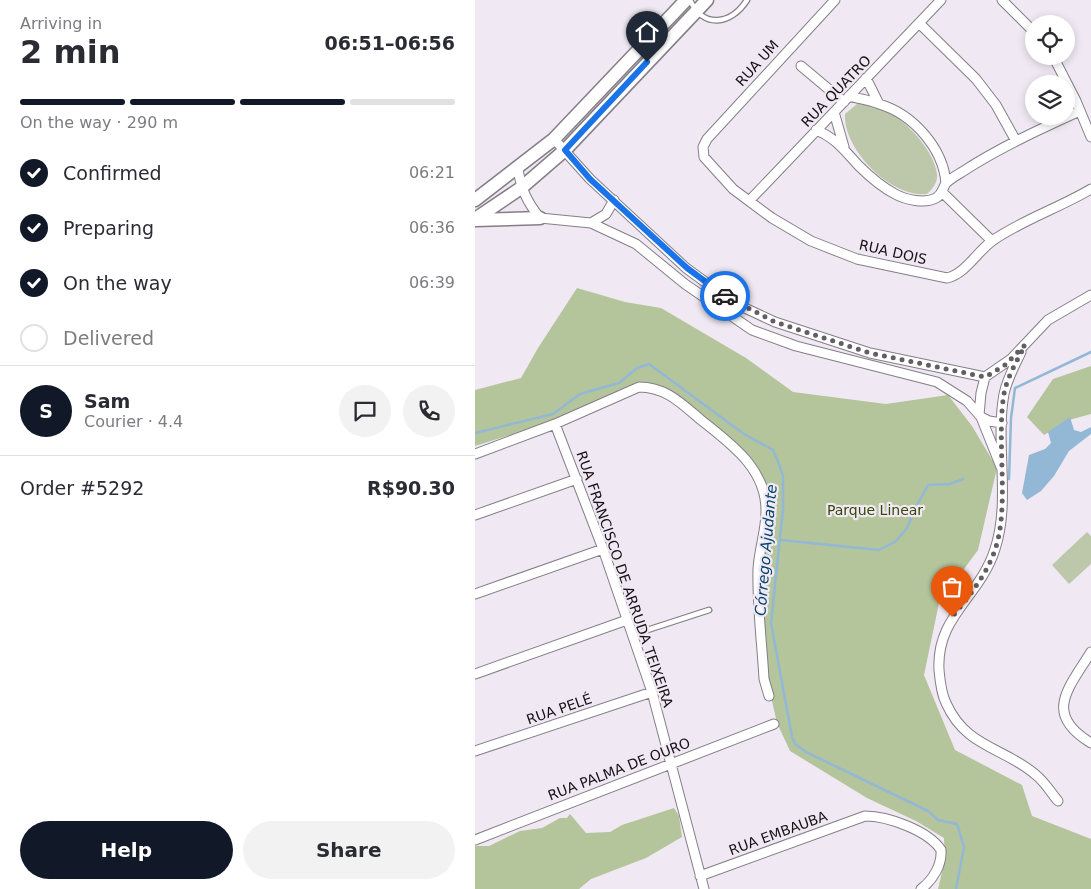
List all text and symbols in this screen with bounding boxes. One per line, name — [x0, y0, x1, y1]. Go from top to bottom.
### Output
pin — [626, 11, 668, 62]
text: Arriving in — [20, 14, 102, 33]
map controls — [1025, 15, 1075, 125]
button: locate — [1025, 15, 1075, 65]
icon: home — [633, 18, 661, 46]
text: 06:51–06:56 — [325, 32, 455, 54]
text: 2 min — [20, 33, 121, 71]
street label: RUA UM — [732, 37, 782, 89]
street label: RUA QUATRO — [798, 52, 874, 130]
button: layers — [1025, 75, 1075, 125]
text: On the way · 290 m — [20, 113, 178, 132]
icon: check — [20, 159, 48, 187]
text: Confirmed — [63, 162, 162, 184]
text: 06:21 — [409, 163, 455, 182]
icon: check — [20, 214, 48, 242]
text: Preparing — [63, 217, 154, 239]
text: 06:36 — [409, 218, 455, 237]
street label: RUA DOIS — [858, 236, 928, 268]
icon: check — [20, 269, 48, 297]
courier — [700, 271, 750, 321]
text: On the way — [63, 272, 172, 294]
text: 06:39 — [409, 273, 455, 292]
icon: car — [711, 282, 739, 310]
text: Delivered — [63, 327, 154, 349]
button: chat — [339, 385, 391, 437]
button: phone — [403, 385, 455, 437]
text: Sam — [84, 390, 130, 412]
text: S — [39, 400, 53, 422]
text: Courier · 4.4 — [84, 412, 183, 431]
street label: RUA FRANCISCO DE ARRUDA TEIXEIRA — [573, 449, 677, 710]
text: Order #5292 — [20, 477, 144, 499]
text: R$90.30 — [367, 477, 455, 499]
water label: Córrego Ajudante — [751, 483, 781, 617]
park label: Parque Linear — [827, 502, 923, 518]
pin — [931, 566, 973, 617]
icon: bag — [938, 573, 966, 601]
street label: RUA PELÉ — [524, 690, 594, 728]
street label: RUA PALMA DE OURO — [546, 734, 692, 804]
street label: RUA EMBAUBA — [727, 808, 830, 858]
button: Help — [20, 821, 233, 879]
button: Share — [243, 821, 455, 879]

